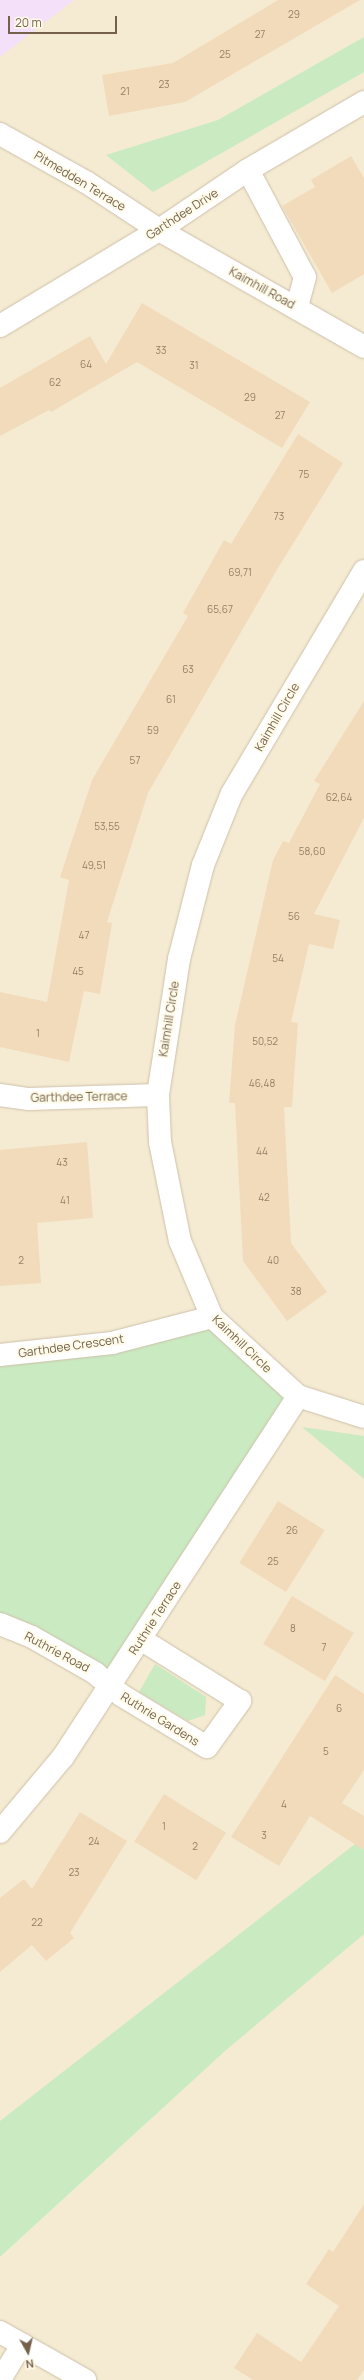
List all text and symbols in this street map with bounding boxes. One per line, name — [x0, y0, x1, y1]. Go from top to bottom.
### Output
scale bar — [10, 8, 119, 34]
house number: 29 — [288, 9, 300, 21]
text: 20 m — [15, 14, 42, 31]
house number: 27 — [255, 29, 265, 41]
house number: 25 — [219, 49, 231, 61]
house number: 23 — [158, 79, 170, 91]
house number: 21 — [120, 86, 130, 98]
street label: Pitmedden Terrace — [32, 148, 128, 214]
street label: Garthdee Drive — [143, 185, 221, 243]
street label: Kaimhill Road — [227, 264, 297, 312]
house number: 33 — [155, 345, 167, 357]
house number: 64 — [80, 359, 92, 371]
house number: 31 — [189, 360, 199, 372]
house number: 62 — [49, 377, 61, 389]
house number: 29 — [244, 392, 256, 404]
house number: 27 — [275, 410, 285, 422]
house number: 75 — [299, 469, 309, 481]
house number: 73 — [274, 511, 284, 523]
house number: 69,71 — [228, 567, 252, 579]
house number: 65,67 — [207, 604, 233, 616]
house number: 63 — [182, 664, 194, 676]
street label: Kaimhill Circle — [252, 680, 302, 754]
house number: 61 — [166, 694, 176, 706]
house number: 59 — [147, 725, 159, 737]
house number: 57 — [130, 755, 140, 767]
house number: 62,64 — [326, 792, 352, 804]
house number: 53,55 — [94, 821, 120, 833]
house number: 58,60 — [299, 846, 325, 858]
house number: 49,51 — [82, 860, 106, 872]
house number: 56 — [288, 911, 300, 923]
house number: 47 — [79, 930, 89, 942]
house number: 54 — [272, 953, 284, 965]
house number: 45 — [72, 966, 84, 978]
street label: Kaimhill Circle — [156, 980, 182, 1058]
house number: 1 — [36, 1028, 40, 1040]
house number: 50,52 — [252, 1036, 278, 1048]
house number: 46,48 — [249, 1078, 275, 1090]
street label: Garthdee Terrace — [31, 1089, 127, 1105]
house number: 44 — [256, 1146, 268, 1158]
house number: 43 — [56, 1157, 68, 1169]
house number: 42 — [258, 1192, 270, 1204]
house number: 41 — [60, 1195, 70, 1207]
house number: 2 — [18, 1255, 24, 1267]
house number: 40 — [267, 1255, 279, 1267]
house number: 38 — [290, 1286, 302, 1298]
street label: Kaimhill Circle — [209, 1312, 275, 1376]
street label: Garthdee Crescent — [17, 1331, 125, 1361]
house number: 26 — [286, 1525, 298, 1537]
house number: 25 — [267, 1556, 279, 1568]
street label: Ruthrie Terrace — [126, 1578, 184, 1658]
house number: 8 — [290, 1623, 296, 1635]
street label: Ruthrie Road — [22, 1629, 92, 1675]
house number: 7 — [321, 1642, 327, 1654]
street label: Ruthrie Gardens — [118, 1689, 202, 1749]
house number: 6 — [336, 1703, 342, 1715]
house number: 5 — [323, 1746, 329, 1758]
house number: 4 — [281, 1799, 287, 1811]
house number: 1 — [162, 1821, 166, 1833]
house number: 3 — [261, 1830, 267, 1842]
house number: 24 — [88, 1836, 100, 1848]
house number: 2 — [192, 1841, 198, 1853]
house number: 23 — [68, 1867, 80, 1879]
house number: 22 — [31, 1917, 43, 1929]
north arrow — [8, 2332, 48, 2372]
text: N — [25, 2356, 35, 2372]

